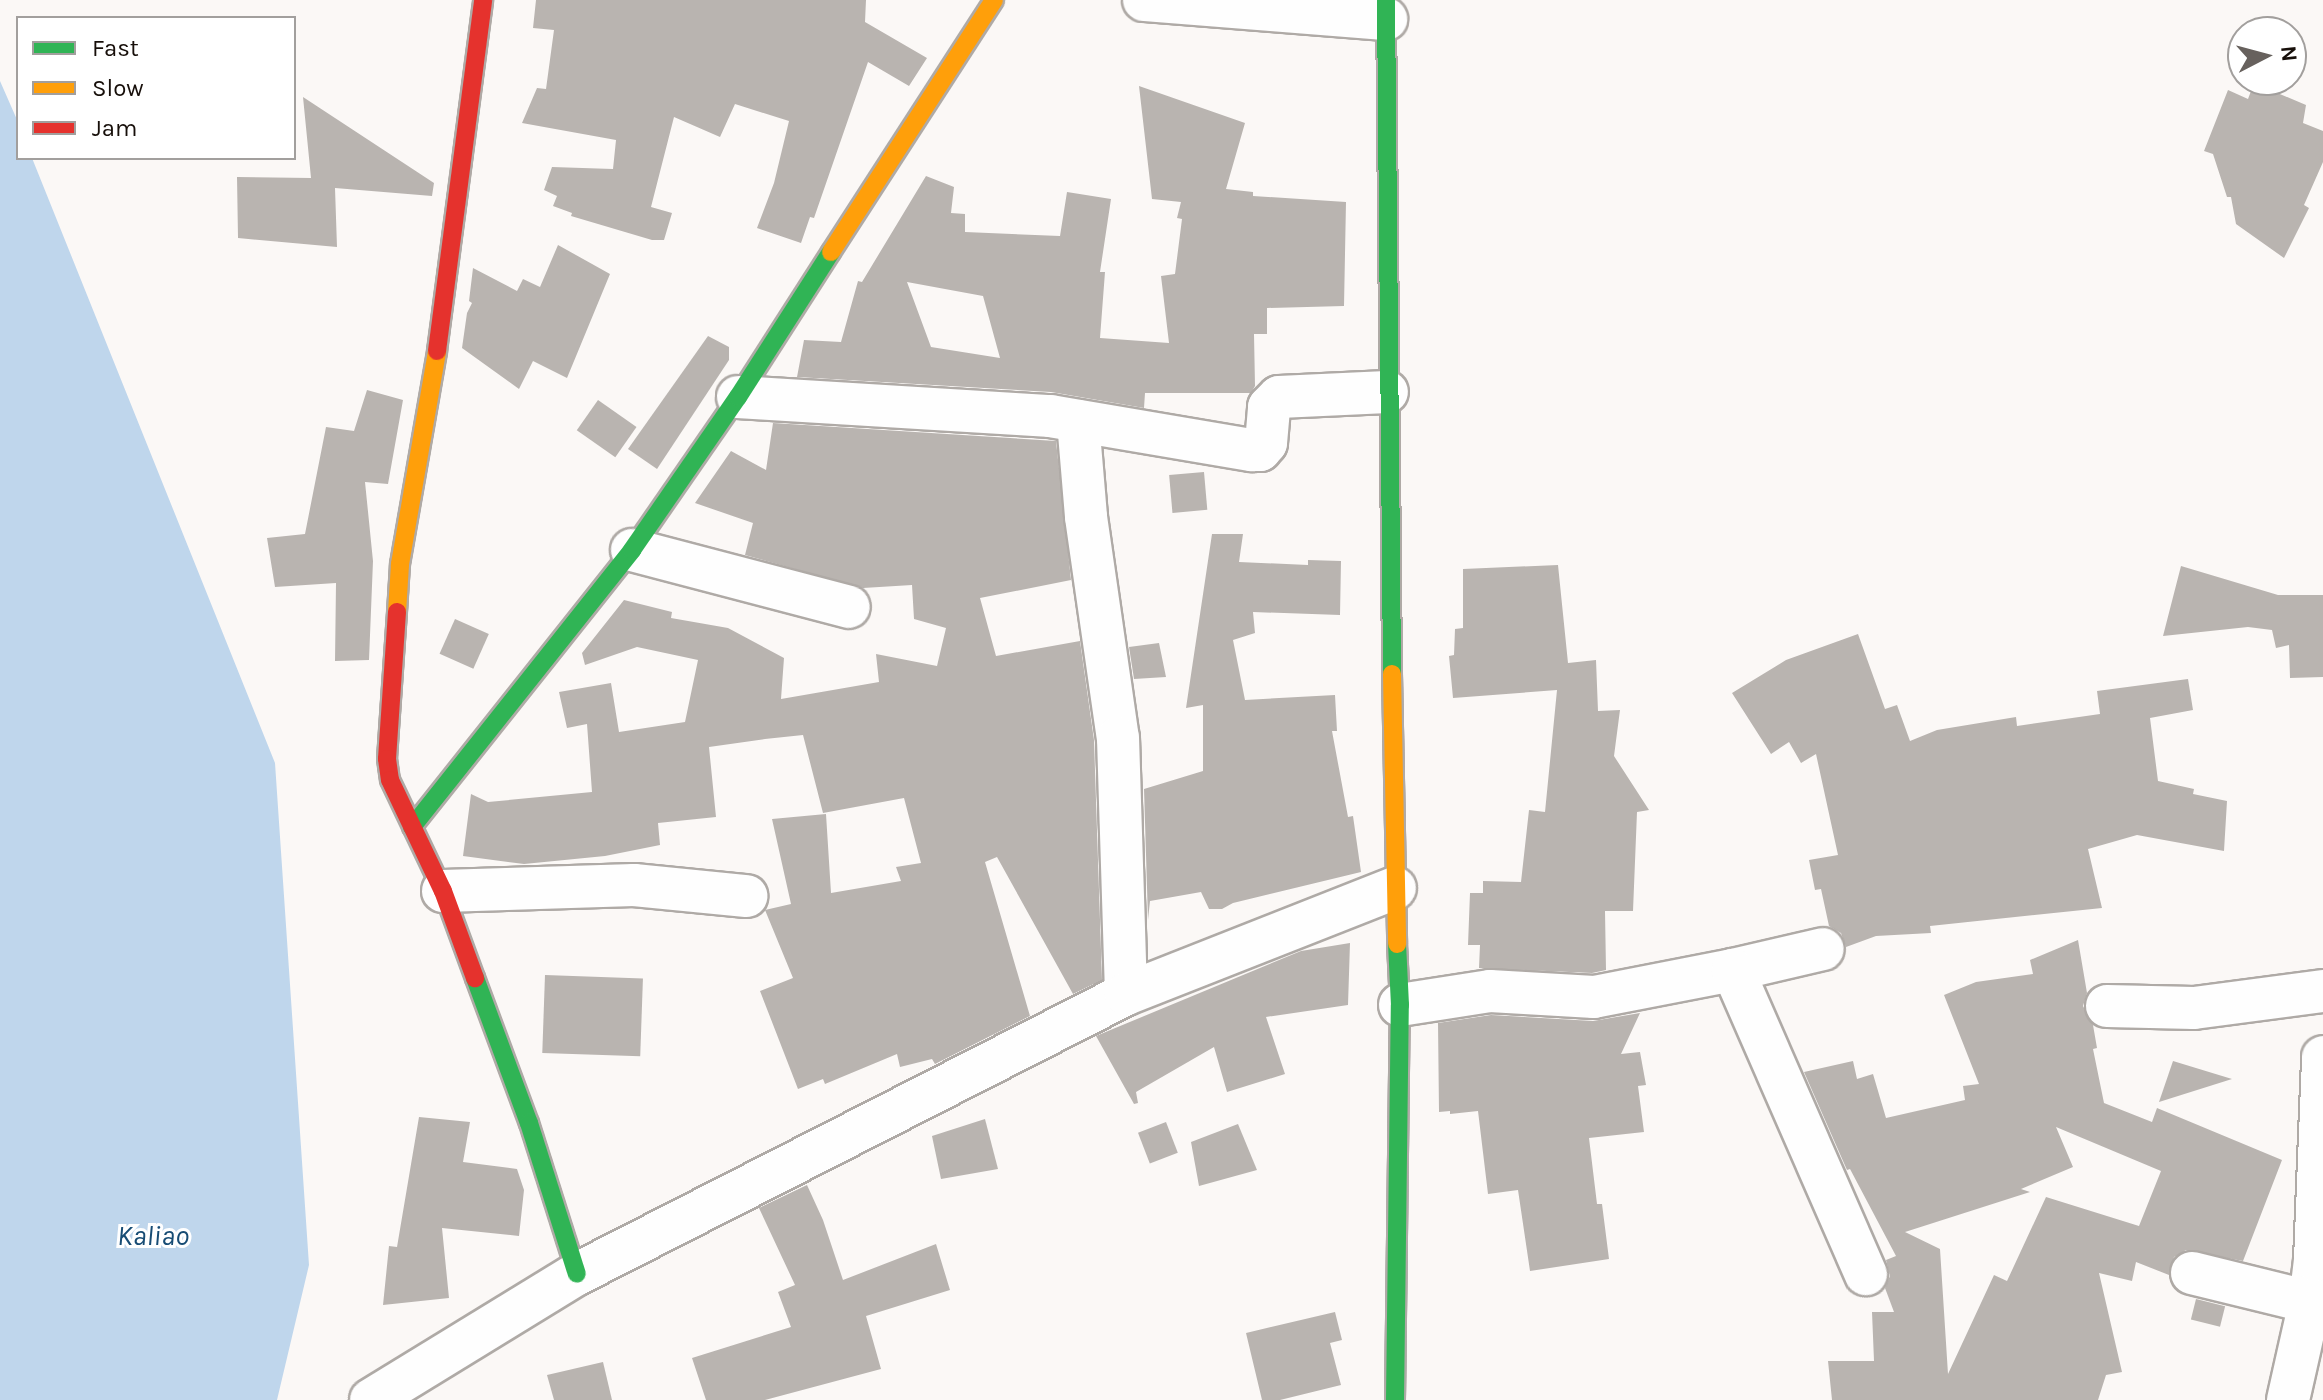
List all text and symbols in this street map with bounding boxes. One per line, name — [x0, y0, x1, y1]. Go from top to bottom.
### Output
legend — [16, 16, 296, 160]
north arrow — [2227, 16, 2307, 96]
text: Fast — [92, 34, 139, 62]
text: N — [2275, 44, 2303, 63]
text: Slow — [92, 74, 144, 102]
text: Jam — [92, 114, 137, 142]
water label: Kaliao — [117, 1219, 189, 1253]

